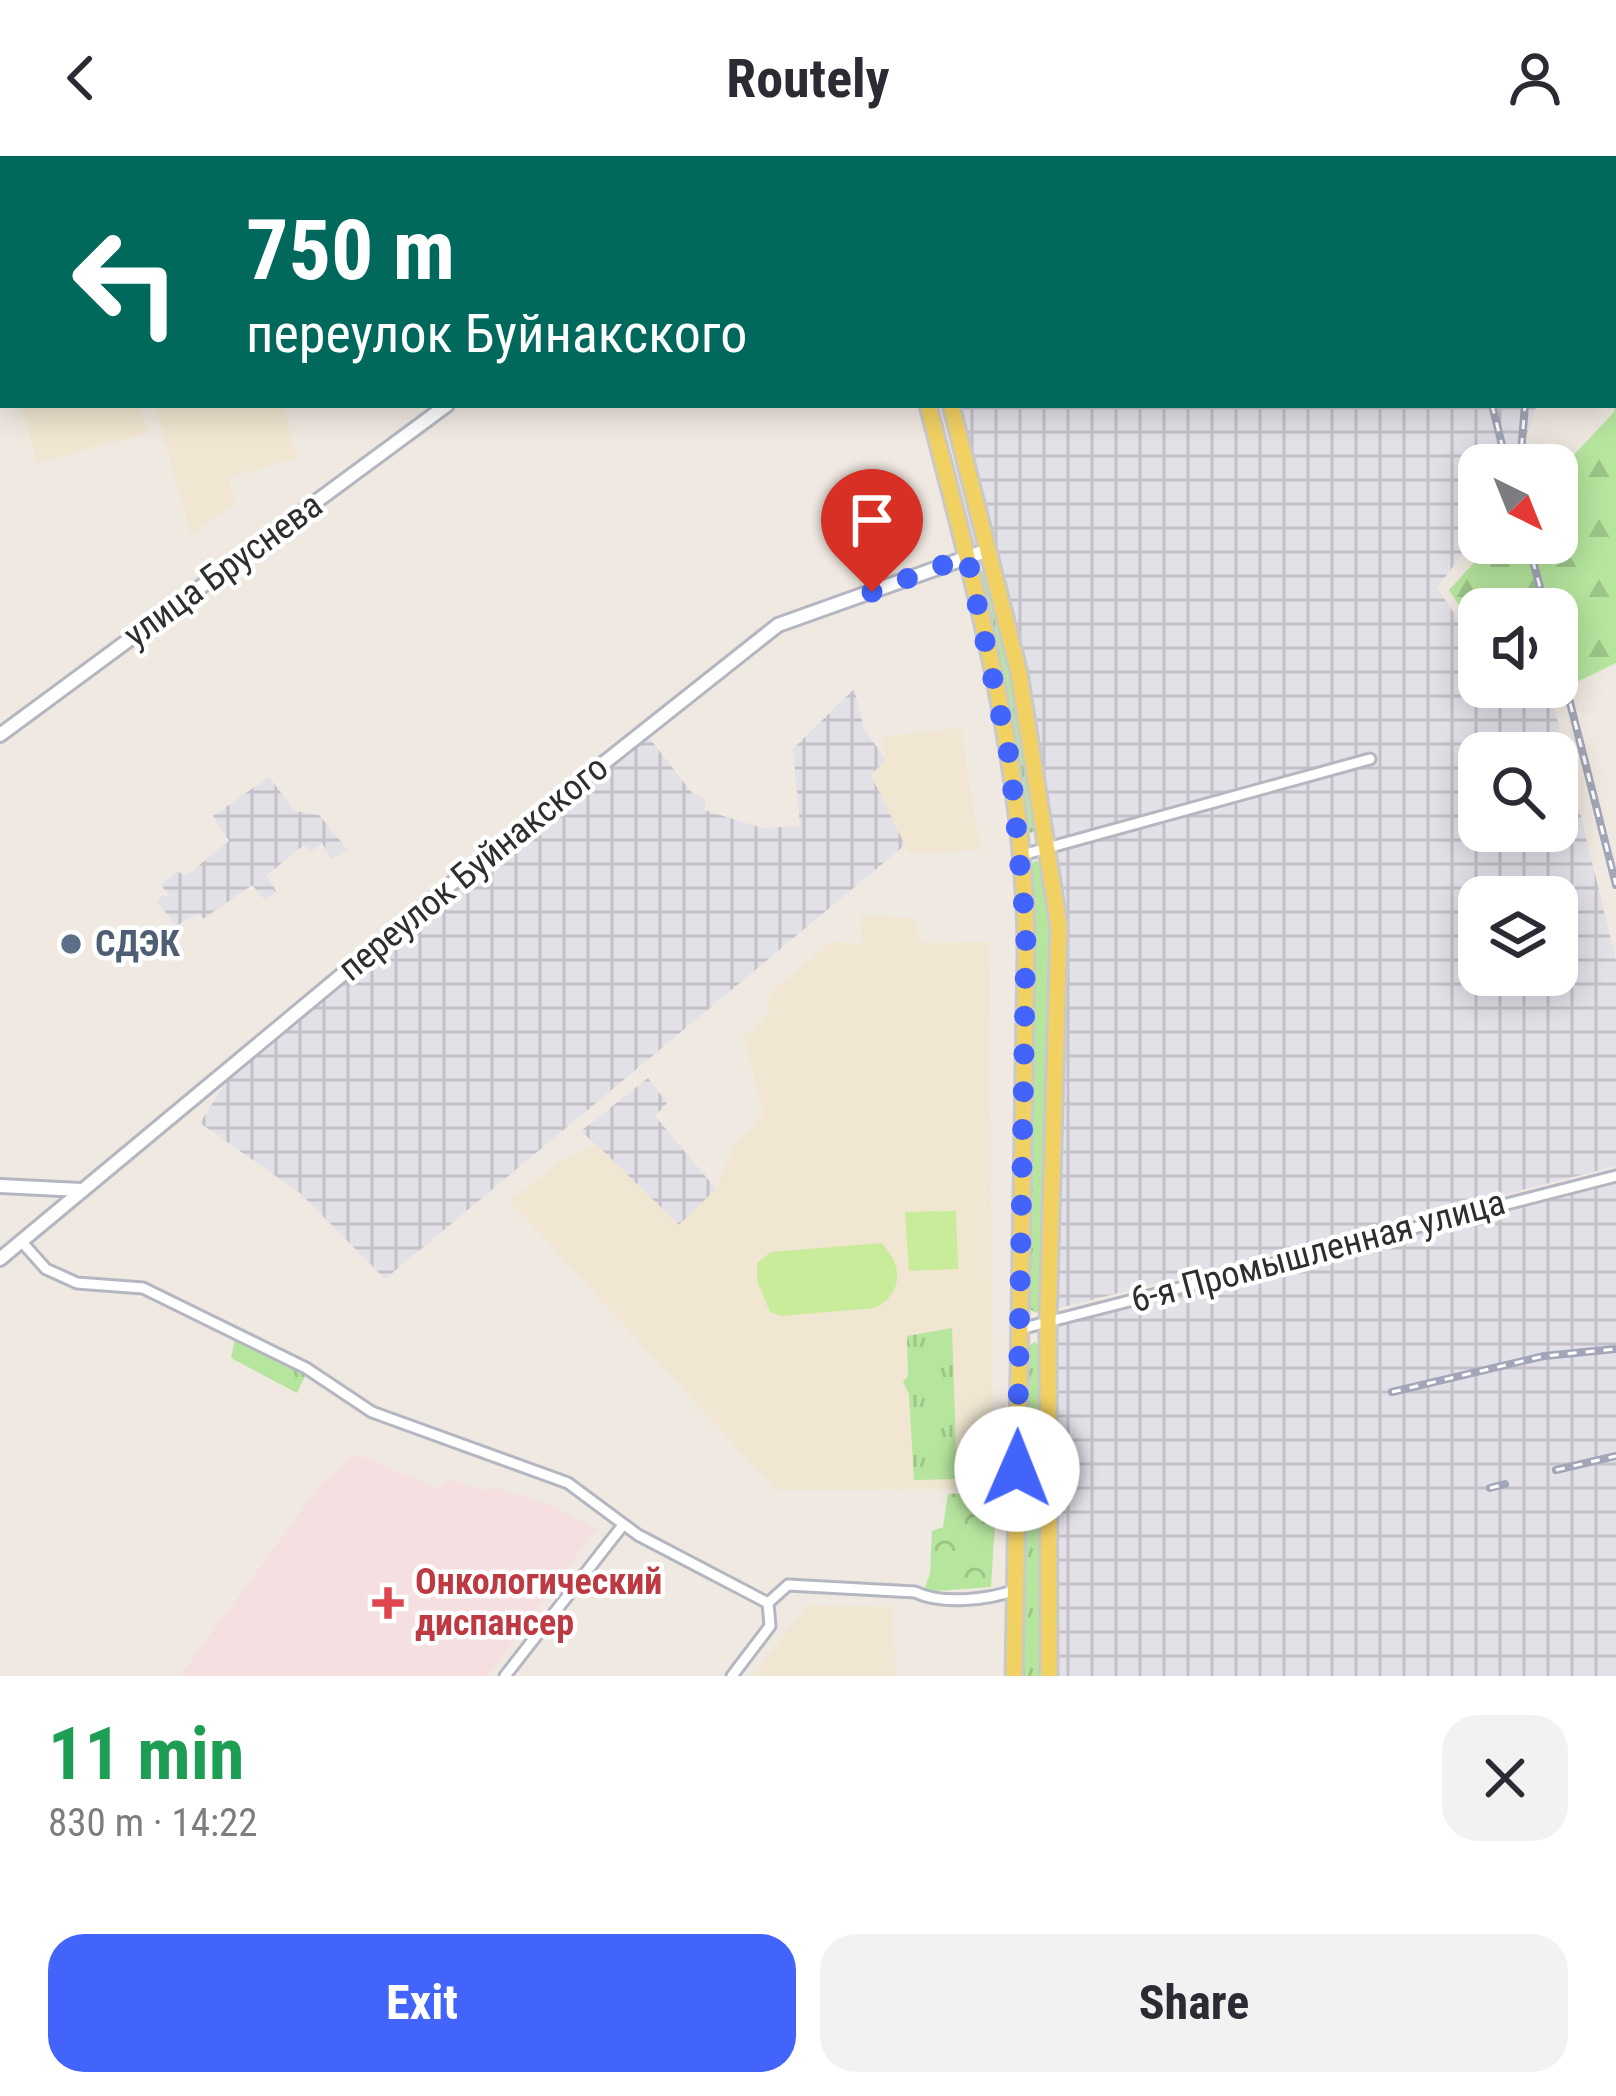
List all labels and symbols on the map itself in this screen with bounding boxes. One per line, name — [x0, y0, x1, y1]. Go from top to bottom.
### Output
north arrow — [1458, 444, 1578, 564]
pin — [821, 469, 923, 592]
street label: улица Бруснева — [116, 484, 330, 656]
street label: переулок Буйнакского — [330, 746, 616, 990]
place label: СДЭК — [95, 923, 181, 965]
marker: СДЭК — [58, 931, 84, 957]
street label: 6-я Промышленная улица — [1126, 1181, 1510, 1321]
position arrow — [954, 1406, 1080, 1532]
place label: Онкологический диспансер — [415, 1561, 662, 1644]
marker: Онкологический диспансер — [372, 1587, 404, 1619]

